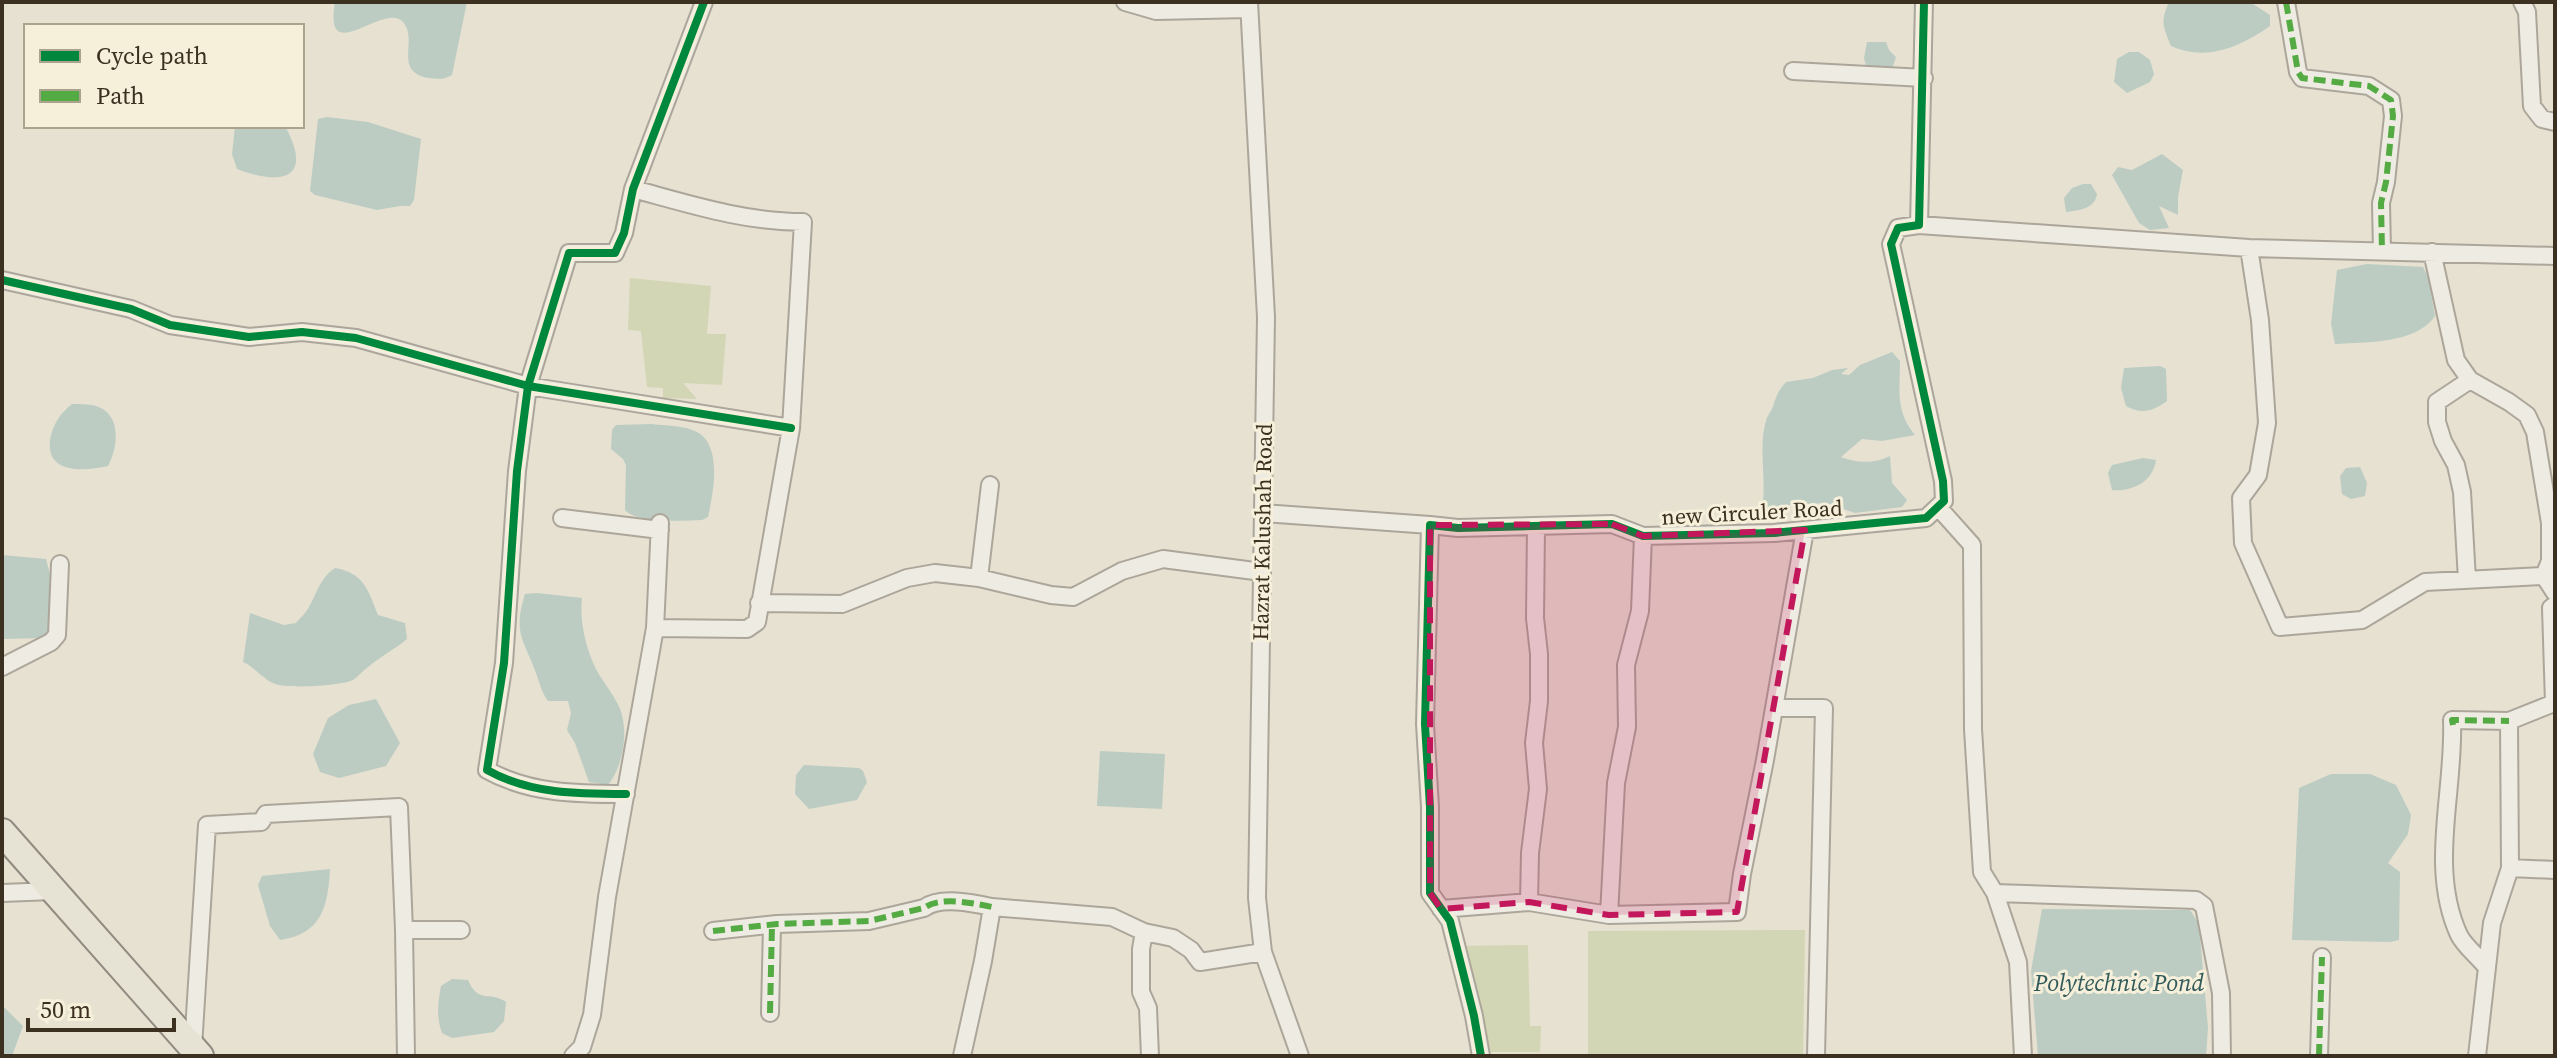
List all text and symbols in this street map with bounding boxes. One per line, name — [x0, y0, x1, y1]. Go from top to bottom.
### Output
legend — [24, 24, 304, 128]
text: Cycle path — [96, 39, 208, 72]
text: Path — [96, 79, 145, 112]
street label: Hazrat Kalushah Road — [1245, 423, 1279, 641]
street label: new Circuler Road — [1661, 492, 1844, 532]
water label: Polytechnic Pond — [2033, 966, 2205, 999]
scale bar — [28, 982, 174, 1032]
text: 50 m — [40, 993, 91, 1026]

